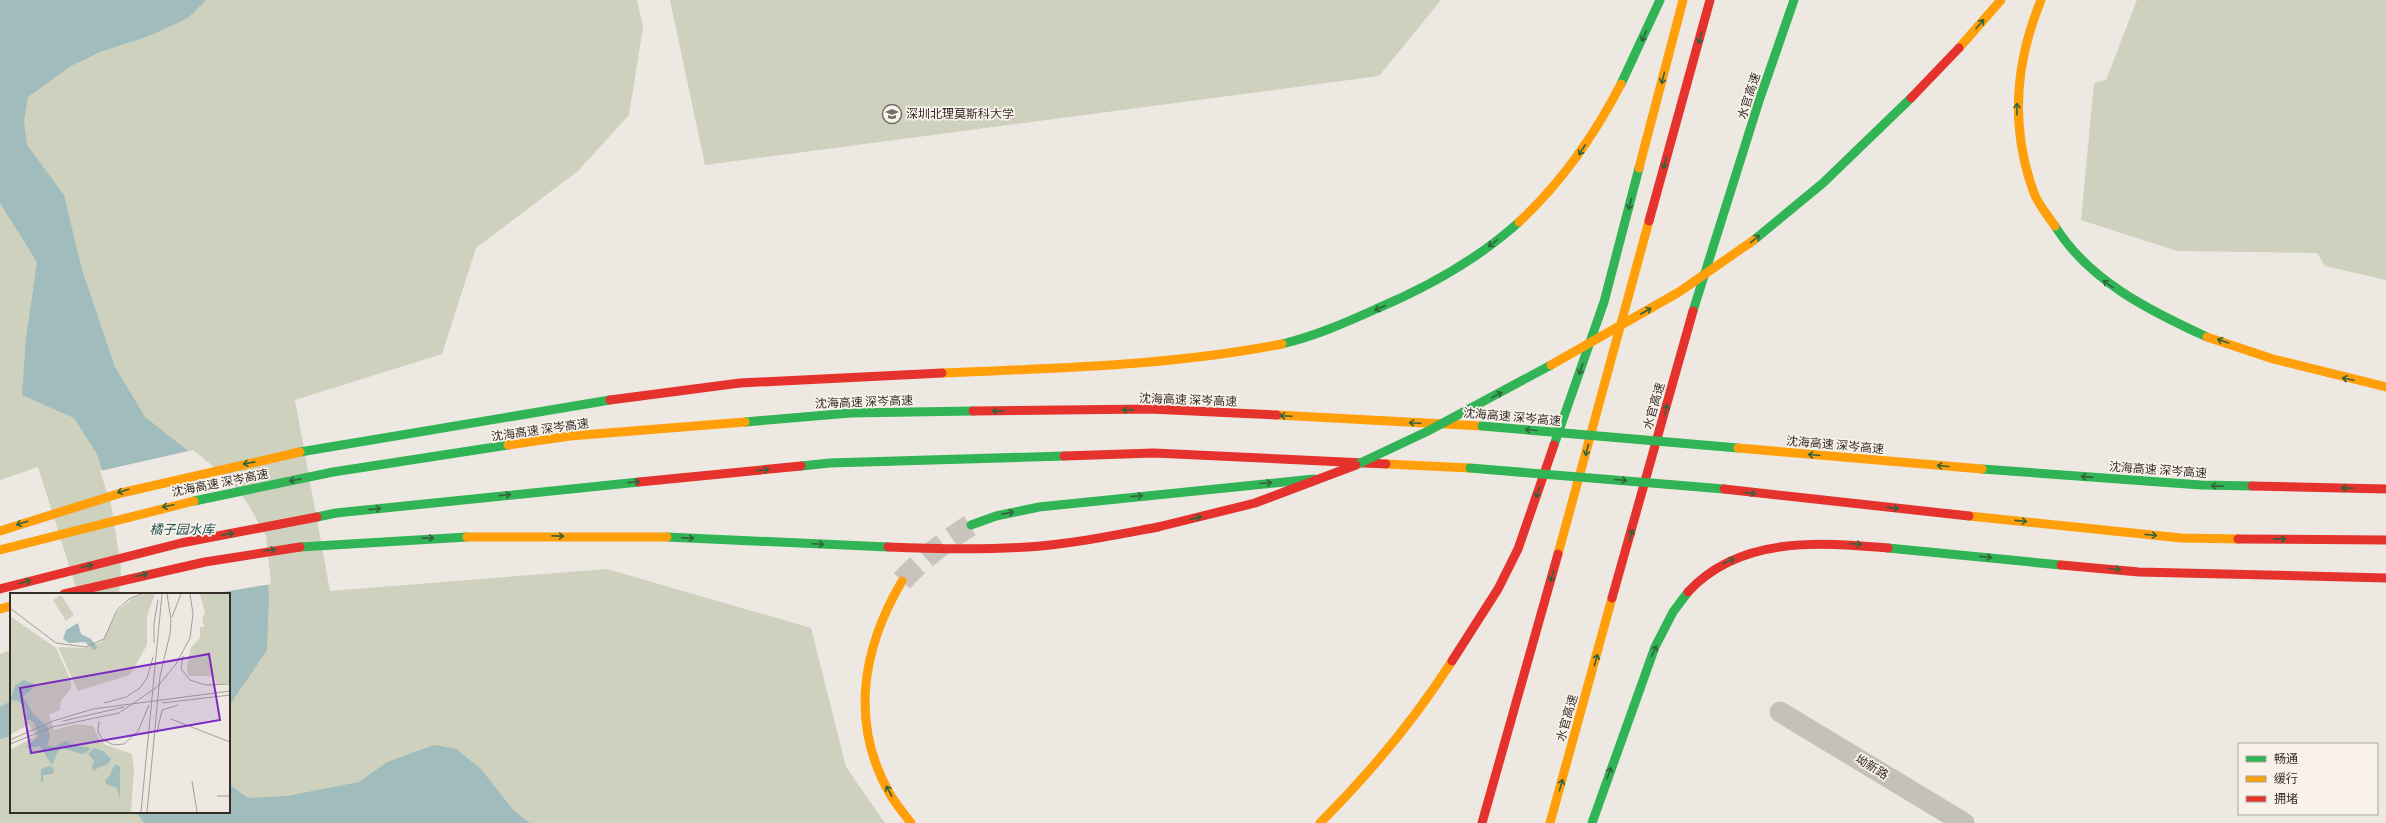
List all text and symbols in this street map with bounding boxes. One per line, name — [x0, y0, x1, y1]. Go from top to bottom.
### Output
one-way arrow — [1976, 19, 1985, 29]
one-way arrow — [1640, 29, 1647, 41]
one-way arrow — [1695, 31, 1703, 44]
street label: 水官高速 — [1734, 71, 1765, 122]
one-way arrow — [1659, 72, 1666, 85]
school or university icon: 深圳北理莫斯科大学 — [881, 103, 903, 125]
one-way arrow — [2013, 103, 2021, 116]
place label: 深圳北理莫斯科大学 — [906, 106, 1014, 123]
one-way arrow — [1578, 144, 1586, 156]
one-way arrow — [1661, 156, 1668, 169]
one-way arrow — [1626, 197, 1633, 210]
one-way arrow — [1749, 235, 1760, 244]
one-way arrow — [1487, 239, 1498, 248]
one-way arrow — [2102, 280, 2113, 288]
one-way arrow — [1375, 304, 1387, 312]
one-way arrow — [1640, 306, 1652, 314]
one-way arrow — [2218, 337, 2230, 345]
one-way arrow — [1577, 362, 1584, 375]
one-way arrow — [2342, 374, 2355, 382]
street label: 水官高速 — [1640, 381, 1669, 432]
street label: 沈海高速 深岑高速 — [1139, 390, 1237, 411]
one-way arrow — [1490, 391, 1502, 398]
street label: 沈海高速 深岑高速 — [815, 392, 913, 413]
one-way arrow — [1662, 404, 1670, 417]
street label: 沈海高速 深岑高速 — [1462, 405, 1562, 430]
one-way arrow — [1122, 406, 1135, 414]
one-way arrow — [992, 407, 1005, 415]
one-way arrow — [1280, 412, 1293, 420]
street label: 沈海高速 深岑高速 — [490, 415, 590, 446]
one-way arrow — [1409, 419, 1422, 426]
one-way arrow — [1525, 427, 1538, 434]
street label: 沈海高速 深岑高速 — [1785, 433, 1885, 458]
one-way arrow — [1582, 444, 1590, 457]
one-way arrow — [1808, 451, 1821, 458]
one-way arrow — [243, 459, 256, 467]
street label: 沈海高速 深岑高速 — [2108, 459, 2208, 482]
one-way arrow — [1937, 462, 1950, 469]
street label: 沈海高速 深岑高速 — [170, 466, 270, 501]
one-way arrow — [756, 466, 769, 473]
one-way arrow — [2081, 473, 2094, 480]
one-way arrow — [1614, 476, 1627, 483]
one-way arrow — [289, 477, 302, 485]
one-way arrow — [627, 479, 640, 486]
one-way arrow — [1259, 480, 1272, 487]
one-way arrow — [2211, 482, 2224, 490]
one-way arrow — [2341, 484, 2354, 492]
one-way arrow — [1534, 485, 1541, 498]
one-way arrow — [116, 488, 129, 495]
one-way arrow — [1743, 489, 1756, 496]
one-way arrow — [498, 492, 511, 499]
one-way arrow — [1130, 492, 1143, 500]
one-way arrow — [161, 502, 174, 510]
one-way arrow — [1887, 504, 1900, 511]
one-way arrow — [368, 505, 381, 512]
one-way arrow — [1001, 509, 1014, 517]
one-way arrow — [1189, 514, 1202, 522]
one-way arrow — [2014, 517, 2027, 525]
one-way arrow — [15, 520, 28, 527]
water label: 橘子园水库 — [149, 521, 216, 539]
one-way arrow — [221, 529, 234, 537]
one-way arrow — [1627, 529, 1635, 542]
one-way arrow — [2144, 531, 2157, 539]
one-way arrow — [551, 532, 564, 540]
one-way arrow — [421, 534, 434, 542]
one-way arrow — [681, 534, 694, 542]
one-way arrow — [2273, 535, 2286, 543]
one-way arrow — [811, 540, 824, 548]
one-way arrow — [1849, 540, 1862, 548]
one-way arrow — [263, 546, 276, 554]
one-way arrow — [1979, 553, 1992, 560]
one-way arrow — [1723, 557, 1735, 564]
one-way arrow — [81, 562, 94, 570]
one-way arrow — [2108, 566, 2121, 573]
one-way arrow — [1548, 569, 1556, 582]
one-way arrow — [136, 571, 149, 579]
one-way arrow — [18, 578, 31, 586]
inset map — [10, 593, 230, 813]
one-way arrow — [1651, 645, 1658, 657]
one-way arrow — [1592, 654, 1600, 667]
street label: 水官高速 — [1553, 693, 1582, 744]
legend — [2238, 743, 2378, 815]
street label: 坳新路 — [1852, 751, 1892, 784]
text: 畅通 — [2274, 751, 2298, 768]
one-way arrow — [1606, 767, 1614, 779]
text: 缓行 — [2274, 771, 2298, 788]
one-way arrow — [1557, 779, 1565, 792]
one-way arrow — [885, 785, 892, 797]
text: 拥堵 — [2274, 791, 2298, 808]

